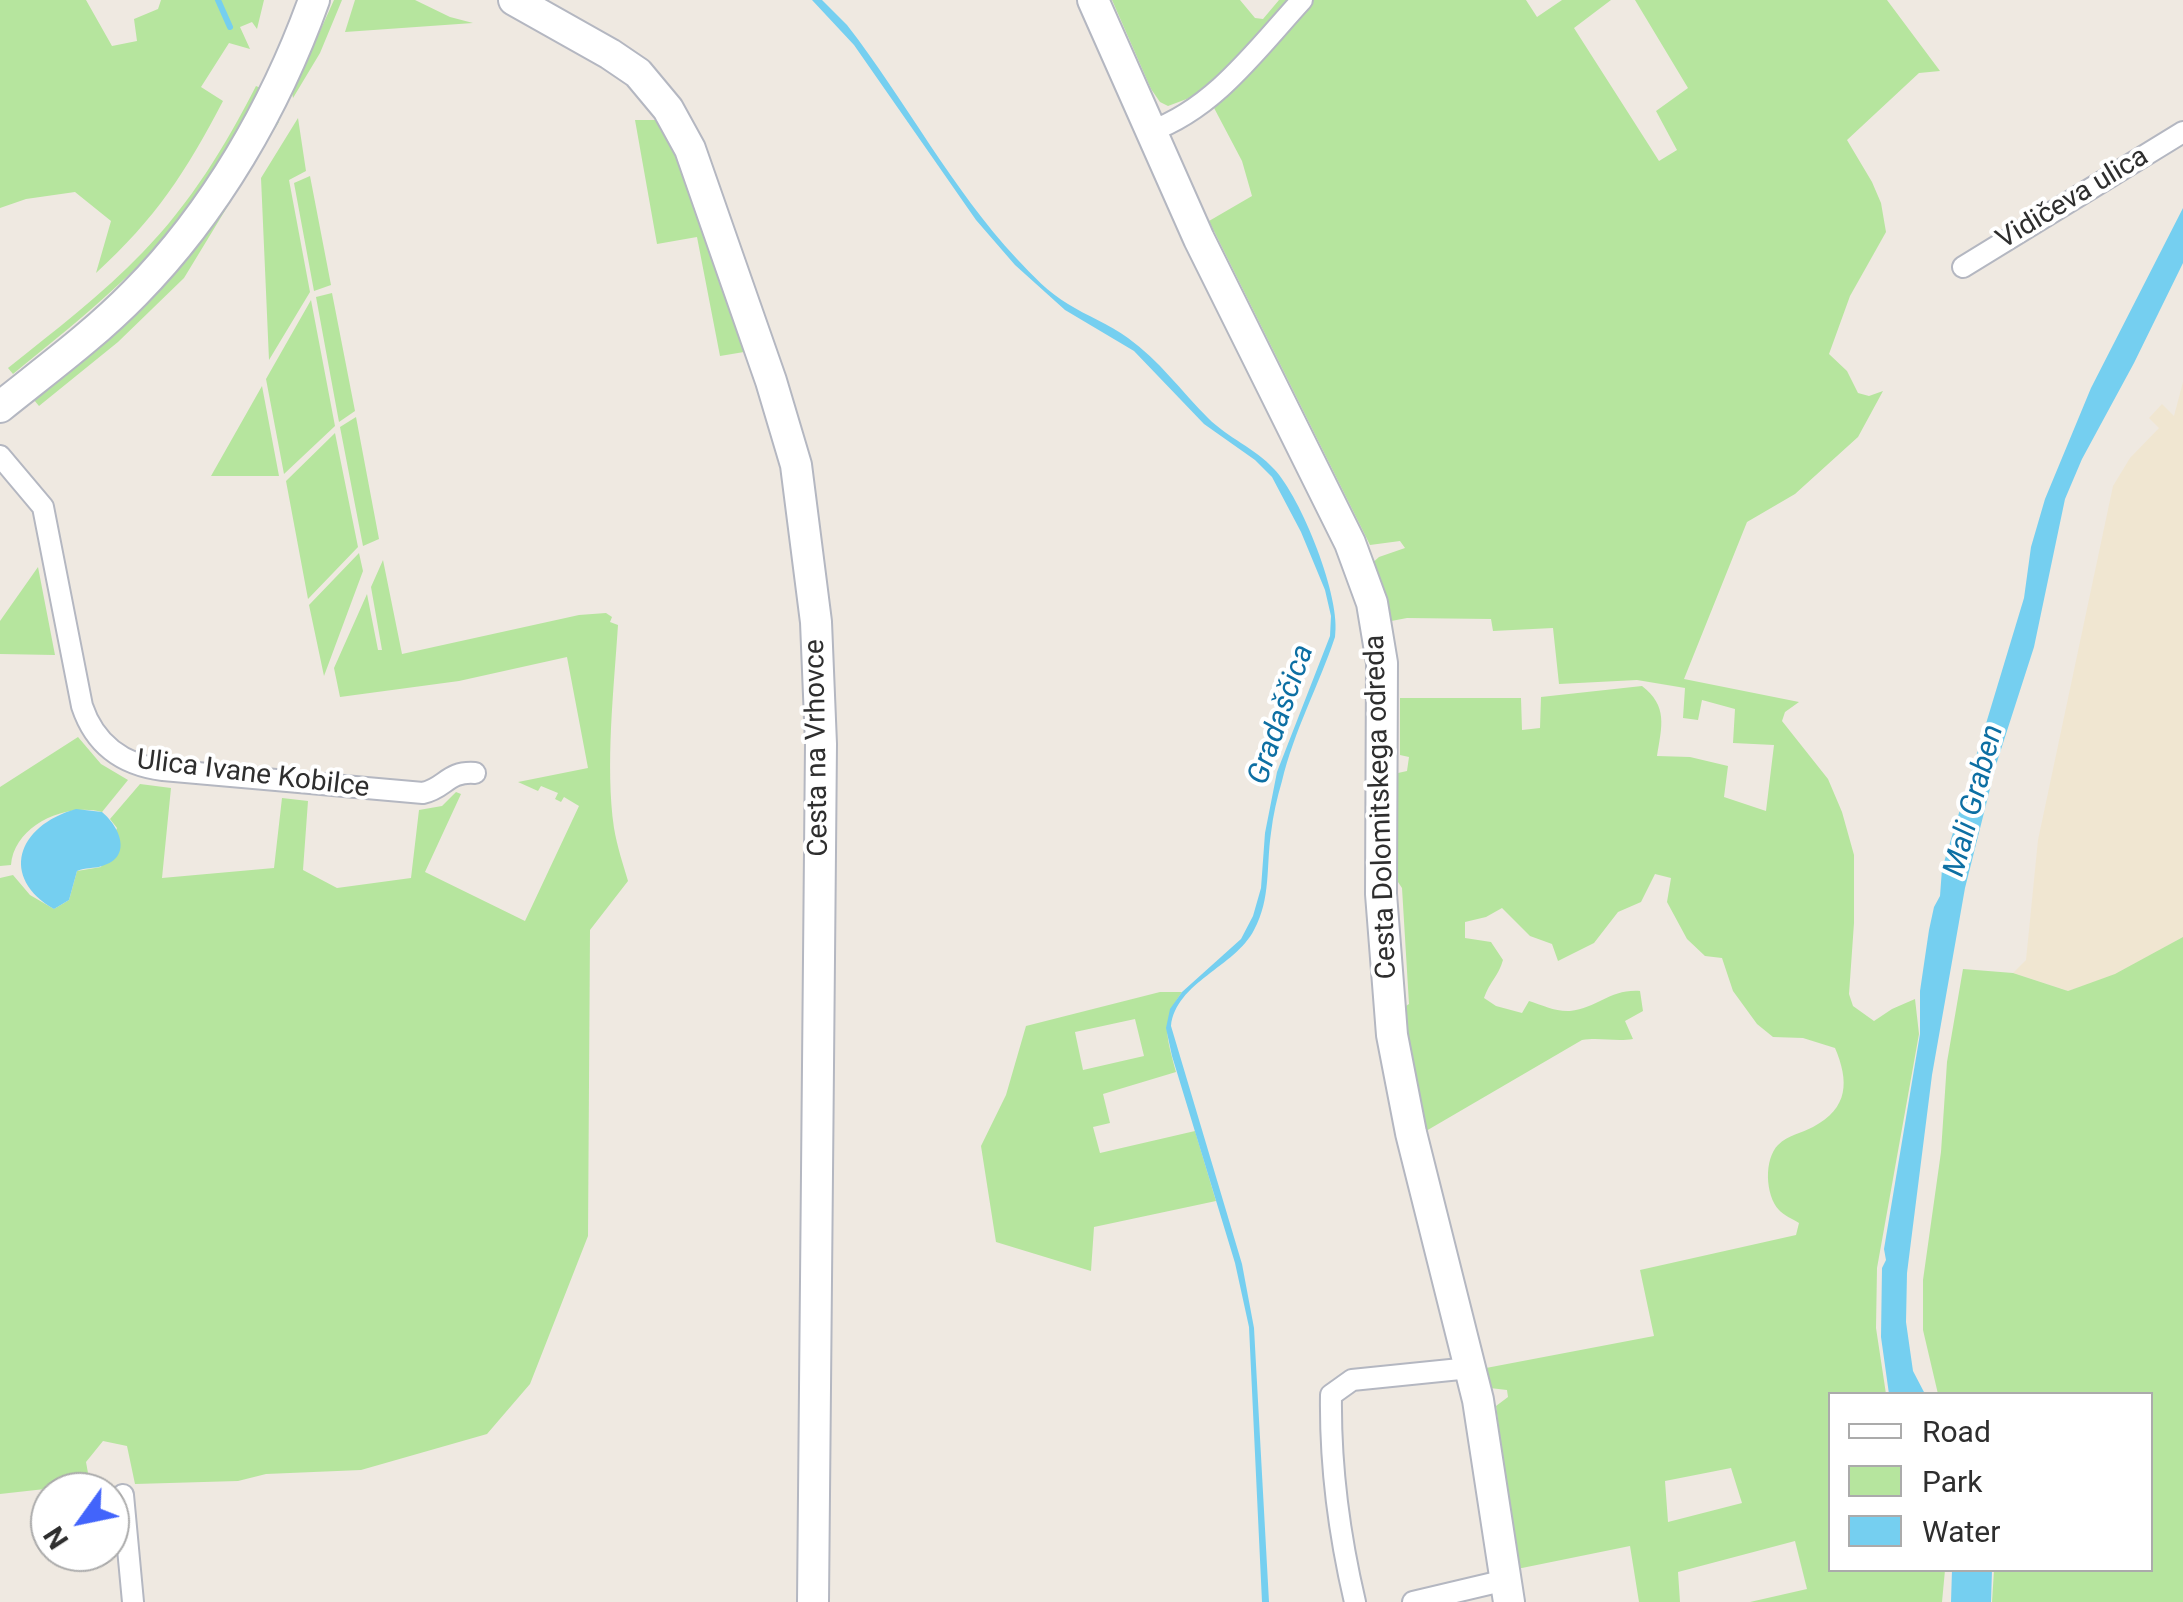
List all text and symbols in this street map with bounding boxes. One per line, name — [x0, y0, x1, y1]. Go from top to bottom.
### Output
street label: Vidičeva ulica — [1991, 141, 2155, 257]
street label: Cesta Dolomitskega odreda — [1359, 634, 1405, 980]
street label: Cesta na Vrhovce — [799, 639, 837, 857]
water label: Gradaščica — [1241, 640, 1323, 790]
water label: Mali Graben — [1937, 721, 2013, 881]
street label: Ulica Ivane Kobilce — [135, 744, 371, 806]
legend — [1828, 1392, 2153, 1572]
text: Road — [1922, 1414, 1991, 1449]
text: Park — [1922, 1464, 1982, 1499]
north arrow — [30, 1472, 130, 1572]
text: Water — [1922, 1514, 2000, 1549]
text: N — [37, 1520, 75, 1555]

